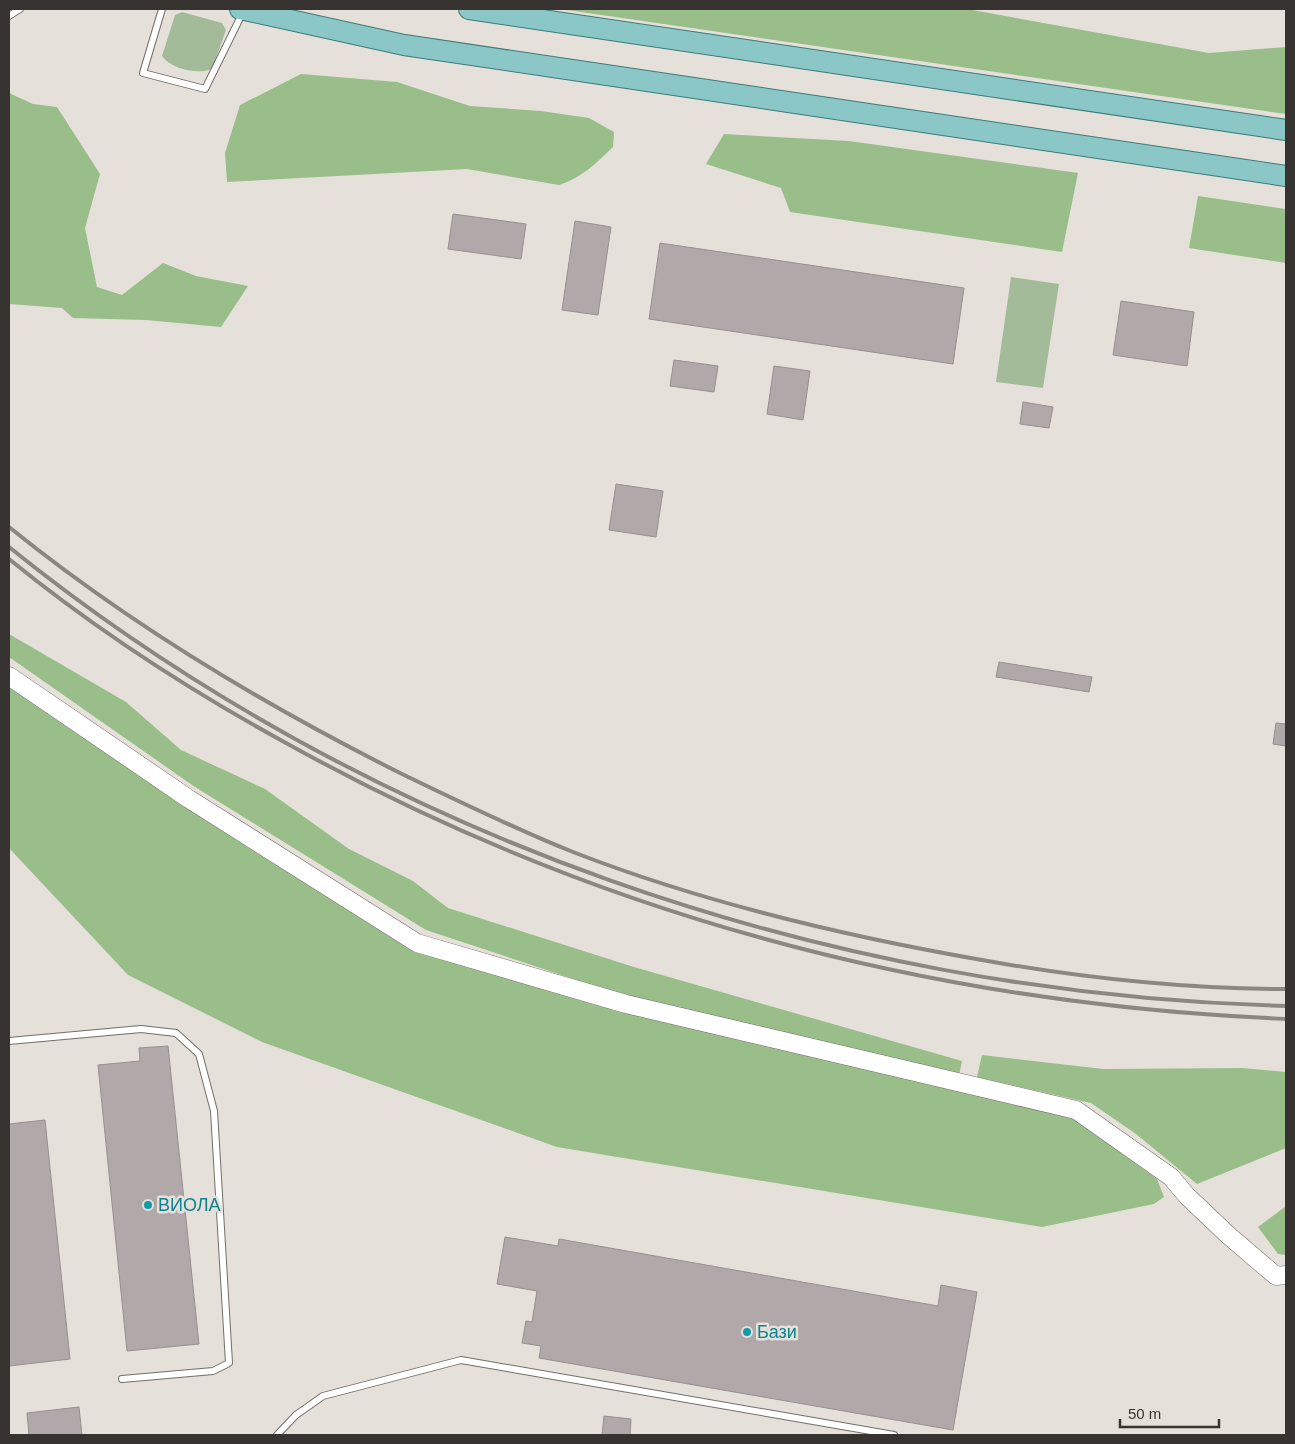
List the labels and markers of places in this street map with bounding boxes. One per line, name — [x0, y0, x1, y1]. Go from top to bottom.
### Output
place label: ВИОЛА — [158, 1195, 221, 1215]
marker: ВИОЛА — [142, 1199, 154, 1211]
place label: Бази — [757, 1322, 797, 1342]
marker: Бази — [741, 1326, 753, 1338]

